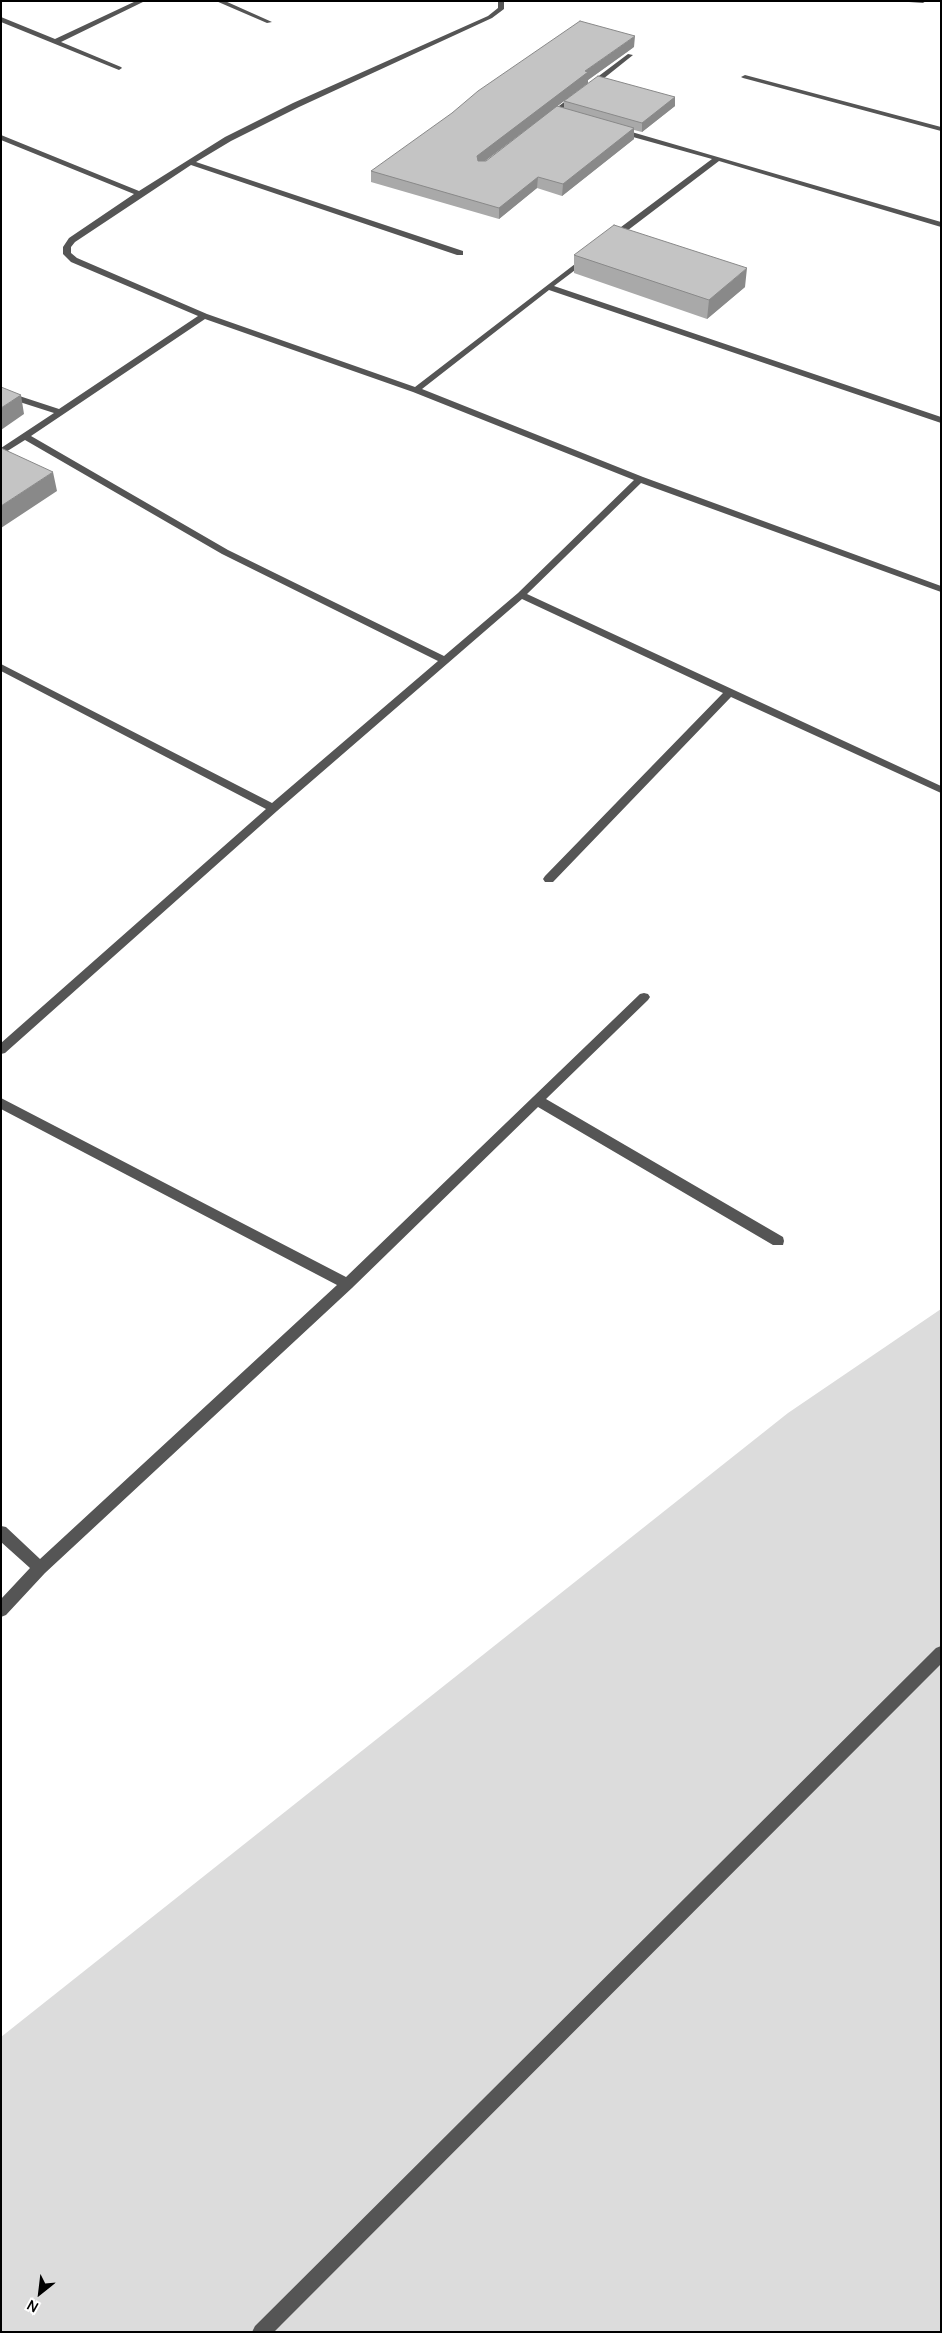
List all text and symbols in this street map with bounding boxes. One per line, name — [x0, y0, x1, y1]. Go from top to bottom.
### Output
north arrow — [15, 2268, 65, 2318]
text: N — [23, 2296, 41, 2317]

